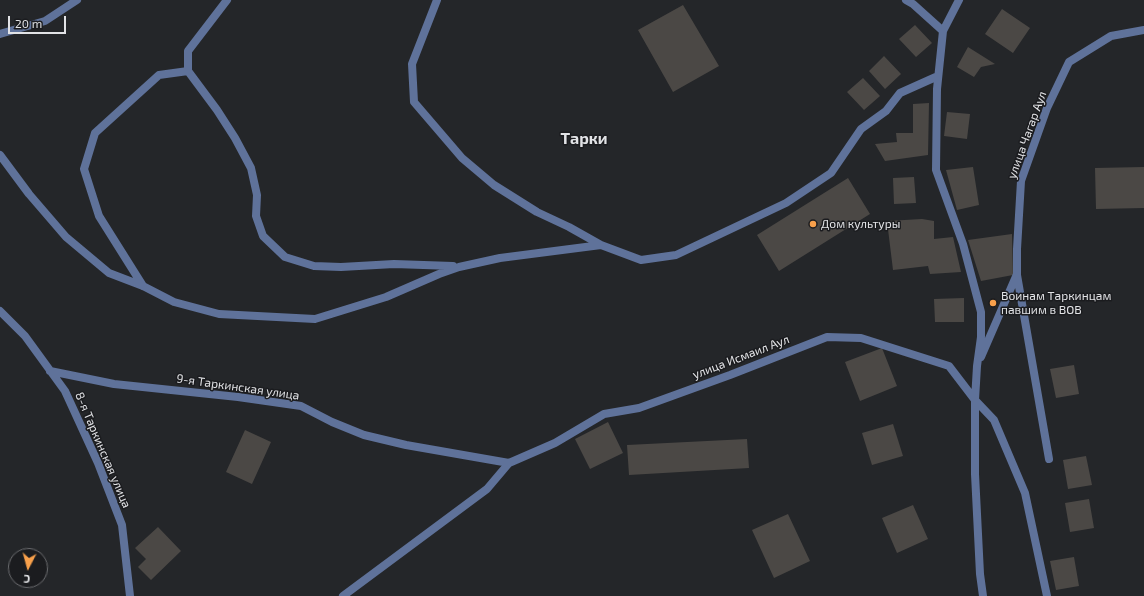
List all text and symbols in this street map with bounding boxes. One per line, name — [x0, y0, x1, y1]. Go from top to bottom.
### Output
scale bar — [10, 8, 68, 34]
text: 20 m — [15, 16, 42, 30]
street label: улица Чагар Аул — [1004, 89, 1050, 181]
district label: Тарки — [560, 129, 608, 149]
place label: Дом культуры — [821, 217, 900, 231]
marker: Дом культуры — [808, 219, 818, 229]
place label: Воинам Таркинцам павшим в ВОВ — [1001, 289, 1111, 317]
marker: Воинам Таркинцам павшим в ВОВ — [988, 298, 998, 308]
street label: улица Исмаил Аул — [691, 332, 791, 382]
street label: 9-я Таркинская улица — [176, 371, 300, 403]
street label: 8-я Таркинская улица — [72, 390, 134, 510]
north arrow — [8, 548, 48, 588]
text: С — [23, 573, 31, 586]

